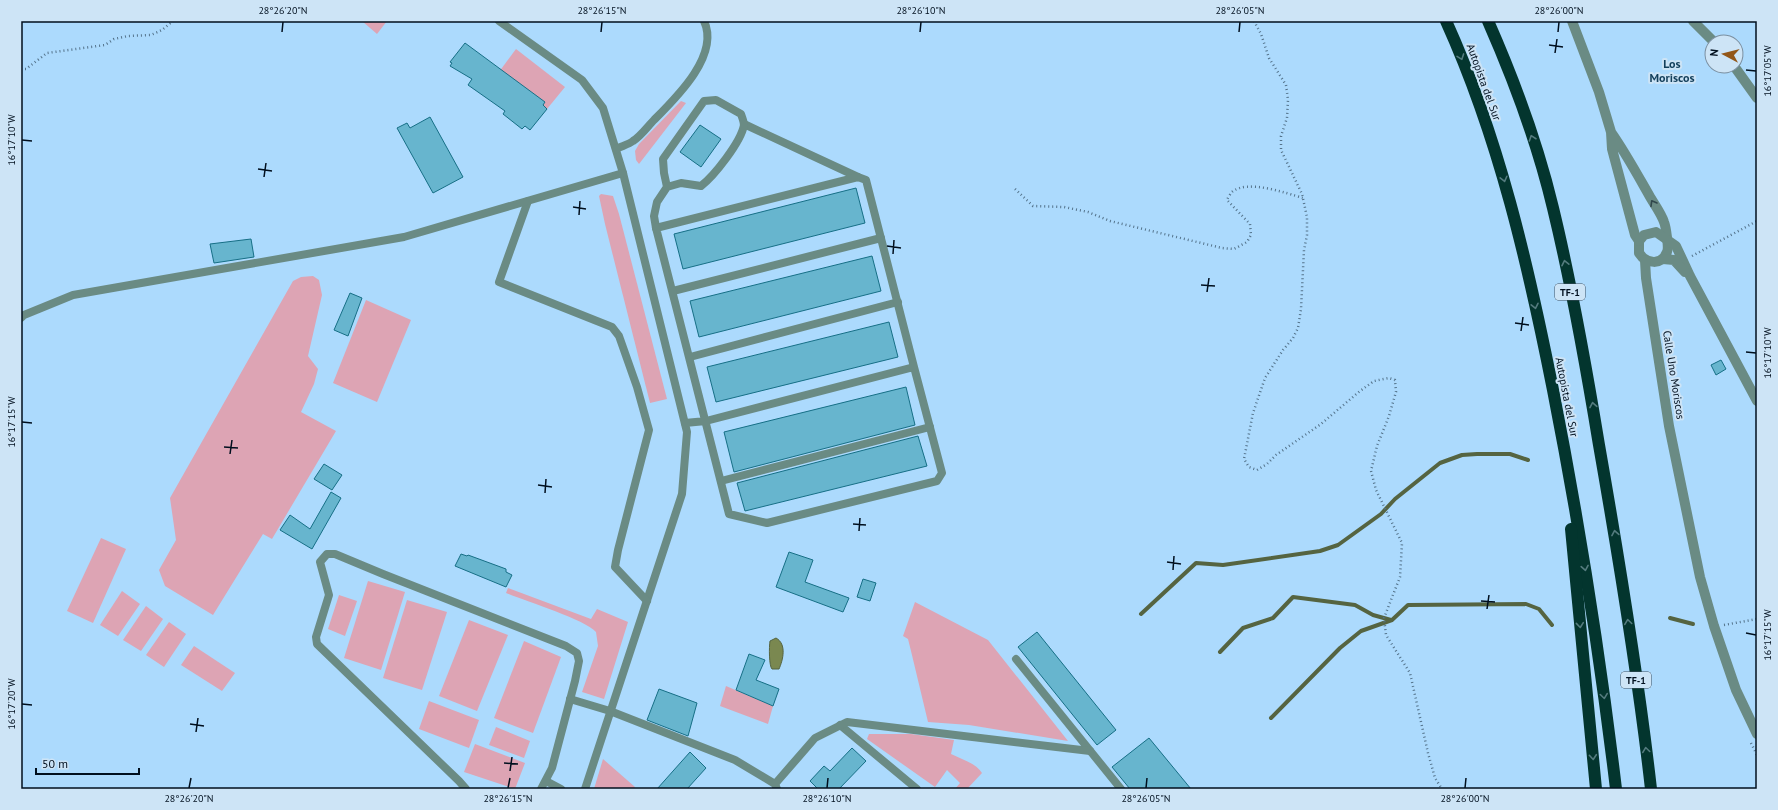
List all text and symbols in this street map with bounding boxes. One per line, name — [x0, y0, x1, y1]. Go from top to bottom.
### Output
text: 28°26'20"N — [258, 4, 308, 17]
text: 28°26'15"N — [577, 4, 627, 17]
text: 28°26'10"N — [896, 4, 946, 17]
text: 28°26'05"N — [1215, 4, 1265, 17]
text: 28°26'00"N — [1534, 4, 1584, 17]
north arrow — [1704, 34, 1744, 74]
street label: Autopista del Sur — [1464, 42, 1504, 123]
text: 16°17'05"W — [1761, 45, 1774, 97]
text: N — [1707, 48, 1721, 57]
one-way arrow — [1457, 53, 1465, 60]
district label: Los Moriscos — [1649, 56, 1695, 85]
text: 16°17'10"W — [5, 114, 18, 166]
one-way arrow — [1529, 134, 1537, 141]
one-way arrow — [1500, 176, 1508, 183]
one-way arrow — [1651, 200, 1658, 207]
one-way arrow — [1561, 260, 1569, 267]
road number: TF-1 — [1555, 284, 1585, 300]
one-way arrow — [1531, 303, 1539, 309]
text: 16°17'10"W — [1761, 327, 1774, 379]
street label: Calle Uno Moriscos — [1660, 330, 1688, 421]
street label: Autopista del Sur — [1552, 356, 1582, 438]
text: 16°17'15"W — [5, 396, 18, 448]
one-way arrow — [1589, 402, 1597, 408]
one-way arrow — [1611, 530, 1619, 536]
one-way arrow — [1580, 565, 1588, 571]
text: 16°17'15"W — [1761, 609, 1774, 661]
one-way arrow — [1624, 619, 1633, 625]
one-way arrow — [1575, 622, 1584, 628]
road number: TF-1 — [1621, 672, 1651, 688]
text: 16°17'20"W — [5, 678, 18, 730]
one-way arrow — [1599, 693, 1608, 699]
one-way arrow — [1642, 747, 1651, 753]
scale bar — [36, 750, 139, 776]
one-way arrow — [1588, 754, 1597, 760]
text: 50 m — [42, 756, 68, 771]
text: 28°26'20"N — [164, 792, 214, 805]
text: 28°26'15"N — [483, 792, 533, 805]
text: 28°26'10"N — [802, 792, 852, 805]
text: 28°26'05"N — [1121, 792, 1171, 805]
text: 28°26'00"N — [1440, 792, 1490, 805]

